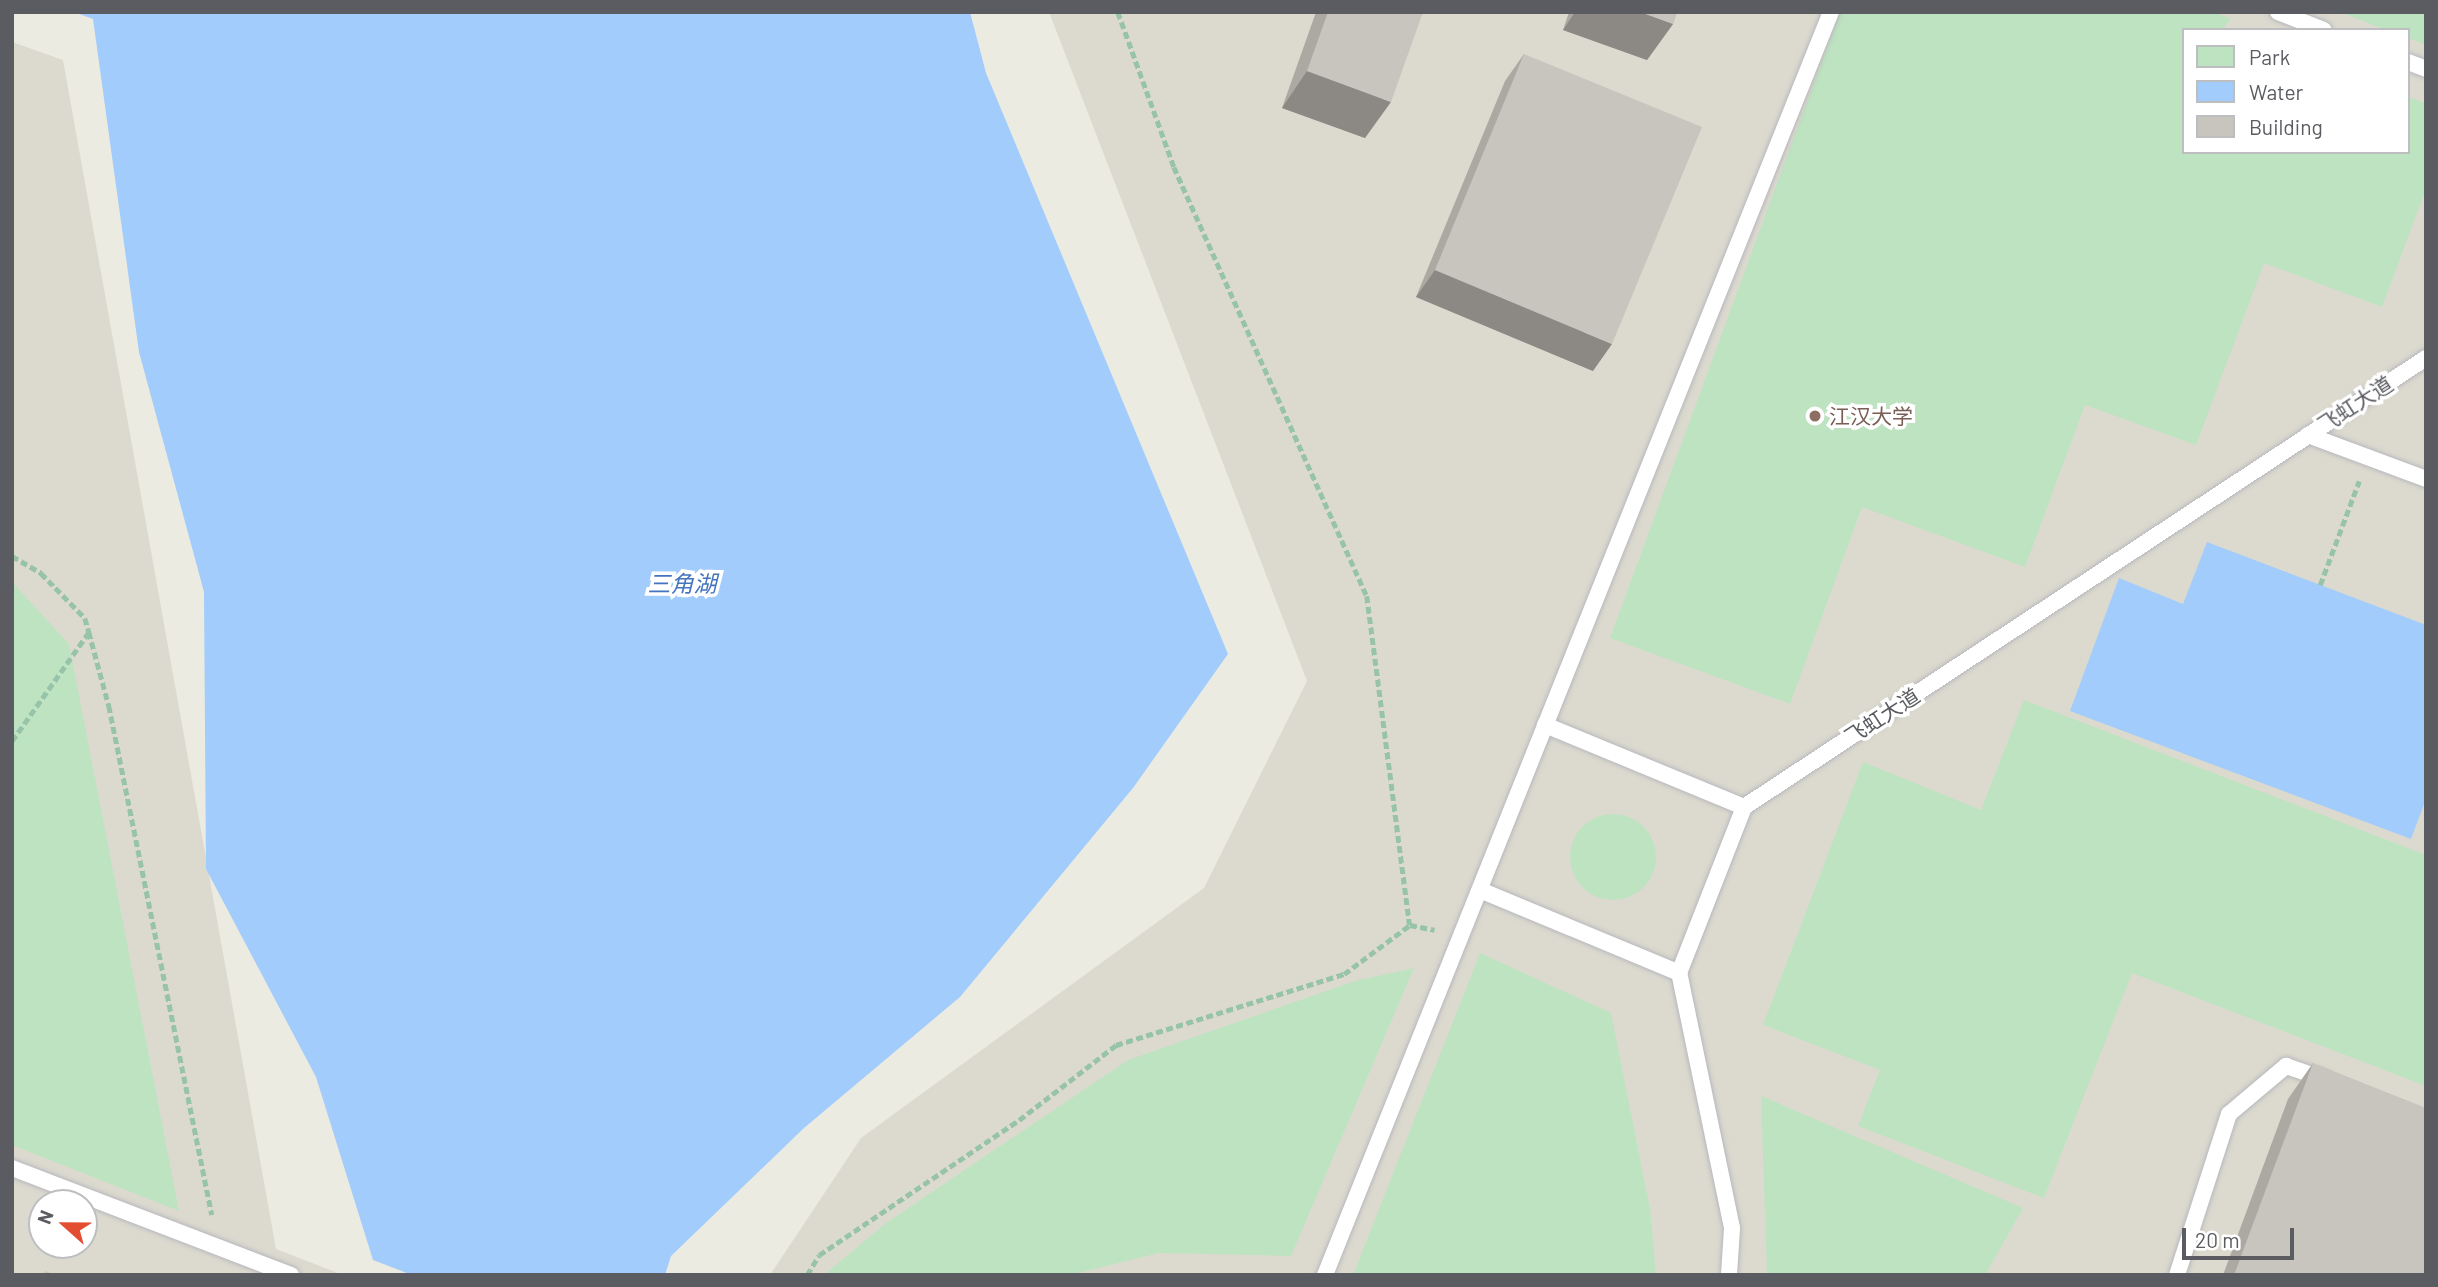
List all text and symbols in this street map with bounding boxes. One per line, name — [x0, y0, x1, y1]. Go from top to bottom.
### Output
legend — [2182, 28, 2410, 154]
text: Park — [2249, 44, 2290, 69]
text: Water — [2249, 79, 2303, 104]
text: Building — [2249, 114, 2323, 139]
street label: 飞虹大道 — [2313, 371, 2397, 437]
place label: 江汉大学 — [1829, 403, 1913, 429]
marker: 江汉大学 — [1807, 408, 1823, 424]
water label: 三角湖 — [648, 569, 716, 597]
street label: 飞虹大道 — [1840, 683, 1924, 749]
north arrow — [28, 1189, 98, 1259]
text: N — [32, 1207, 58, 1227]
scale bar — [2186, 1214, 2298, 1258]
text: 20 m — [2195, 1227, 2240, 1252]

